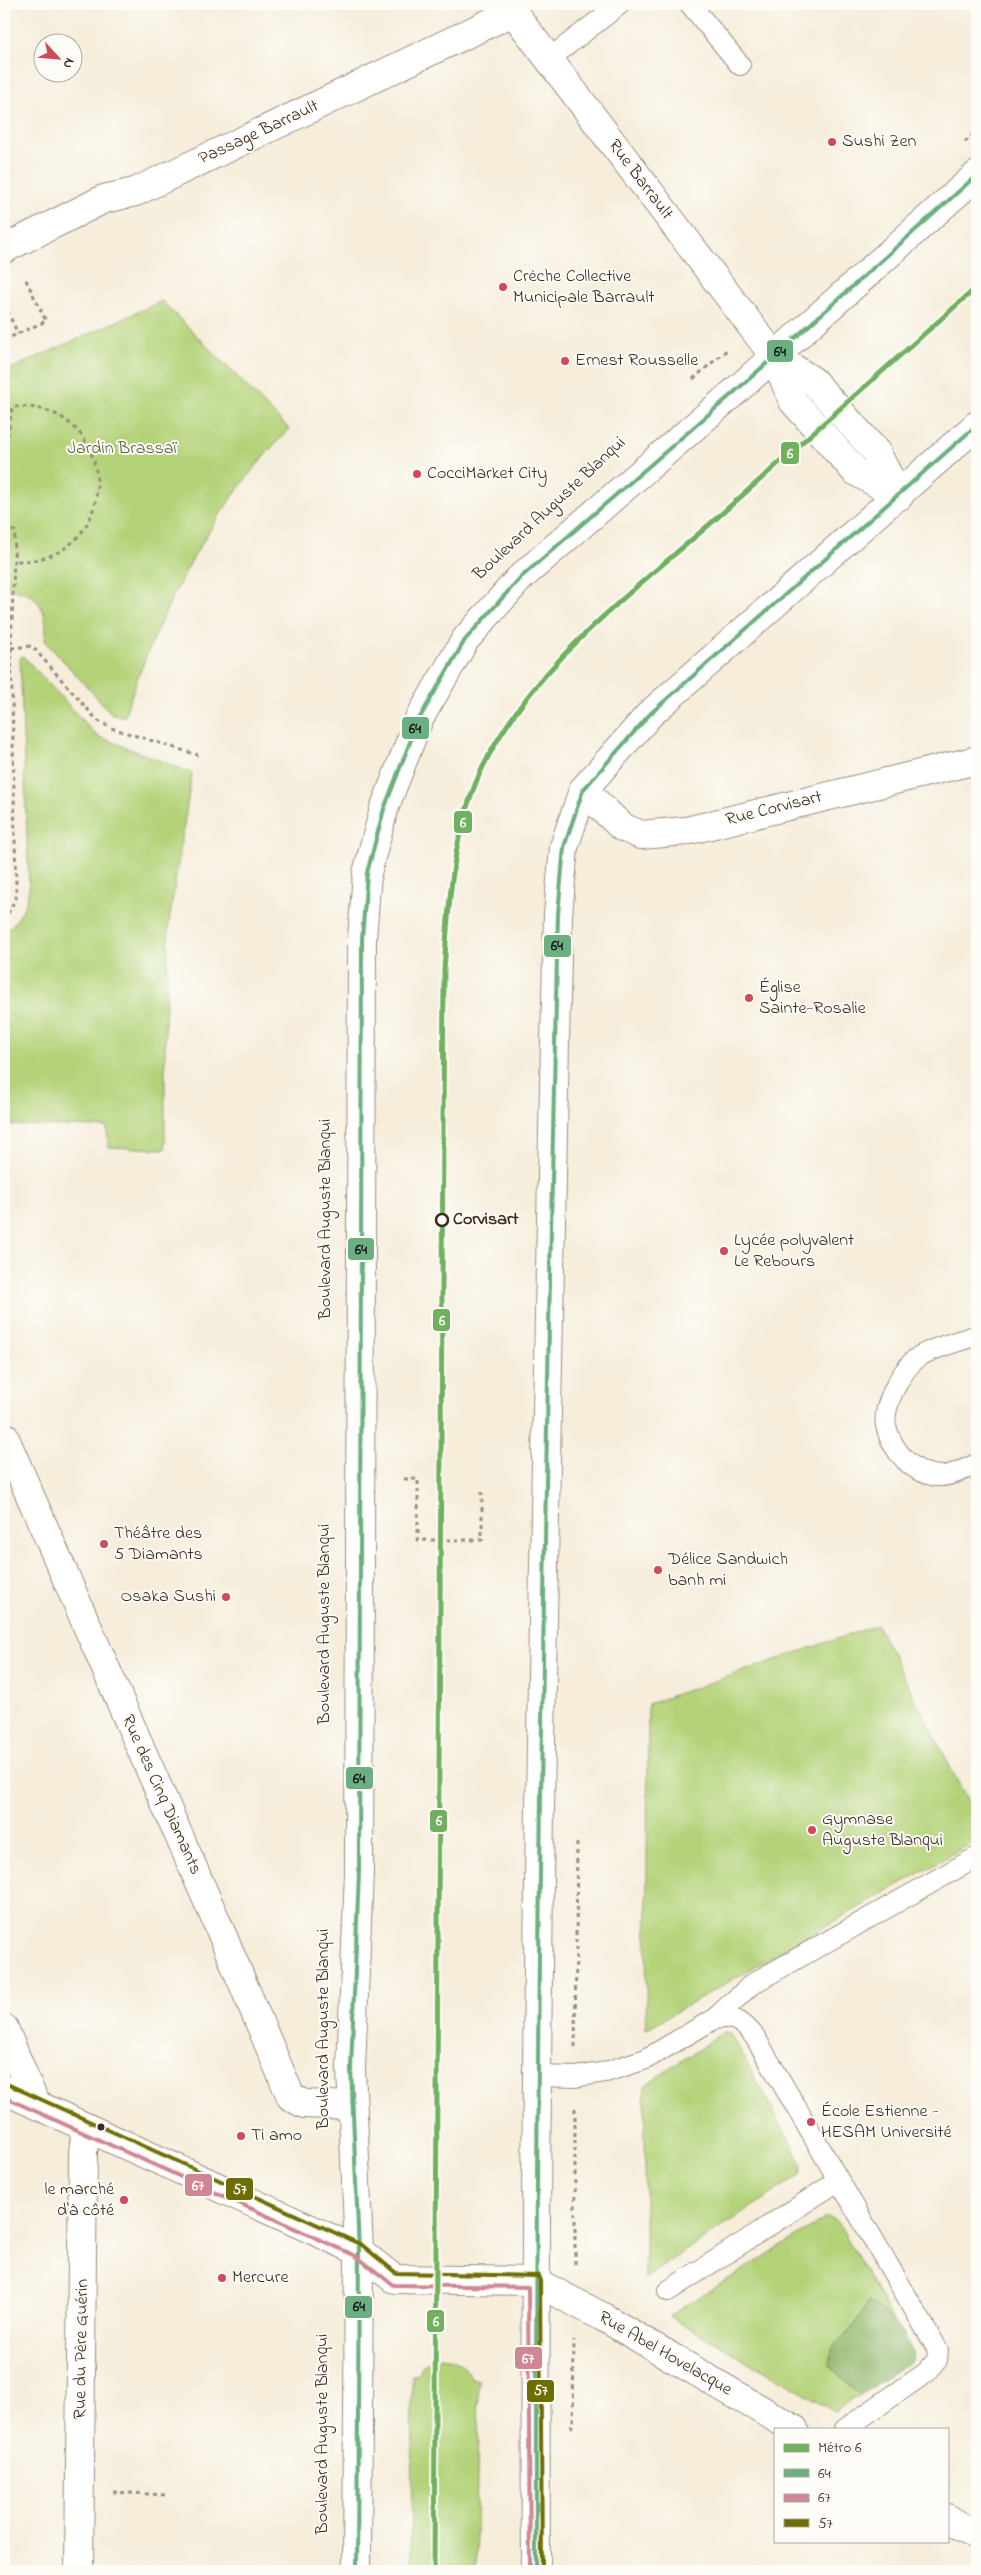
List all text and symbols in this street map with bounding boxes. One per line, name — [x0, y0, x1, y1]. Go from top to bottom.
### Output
north arrow — [32, 32, 82, 82]
text: N — [57, 54, 80, 72]
street label: Passage Barrault — [195, 94, 324, 173]
place label: Sushi Zen — [842, 129, 917, 155]
street label: Rue Barrault — [601, 134, 679, 226]
marker: Sushi Zen — [826, 136, 838, 148]
place label: Crèche Collective Municipale Barrault — [513, 264, 655, 311]
marker: Crèche Collective Municipale Barrault — [497, 281, 509, 293]
line badge: 64 — [766, 339, 794, 363]
text: 64 — [773, 342, 786, 363]
place label: Ernest Rousselle — [575, 348, 699, 374]
marker: Ernest Rousselle — [559, 355, 571, 367]
street label: Boulevard Auguste Blanqui — [467, 431, 633, 588]
park label: Jardin Brassaï — [67, 436, 178, 462]
line badge: 6 — [780, 441, 800, 465]
text: 6 — [786, 444, 794, 465]
place label: CocciMarket City — [427, 461, 547, 487]
marker: CocciMarket City — [411, 468, 423, 480]
line badge: 64 — [401, 716, 430, 740]
text: 64 — [408, 719, 421, 740]
street label: Rue Corvisart — [723, 784, 825, 834]
line badge: 6 — [453, 810, 473, 834]
text: 6 — [459, 813, 467, 834]
line badge: 64 — [543, 934, 572, 958]
text: 64 — [550, 936, 563, 957]
place label: Église Sainte-Rosalie — [759, 975, 867, 1022]
marker: Église Sainte-Rosalie — [743, 992, 755, 1004]
street label: Boulevard Auguste Blanqui — [313, 1119, 340, 1320]
place label: Corvisart — [453, 1207, 519, 1233]
marker: Corvisart — [435, 1213, 449, 1227]
place label: Lycée polyvalent Le Rebours — [734, 1228, 854, 1275]
line badge: 64 — [347, 1237, 375, 1261]
text: 64 — [354, 1240, 367, 1261]
marker: Lycée polyvalent Le Rebours — [718, 1245, 730, 1257]
line badge: 6 — [432, 1308, 451, 1332]
text: 6 — [438, 1311, 446, 1332]
place label: Théâtre des 5 Diamants — [114, 1521, 203, 1568]
street label: Boulevard Auguste Blanqui — [312, 1524, 339, 1725]
marker: Théâtre des 5 Diamants — [98, 1538, 110, 1550]
place label: Délice Sandwich banh mi — [667, 1547, 788, 1594]
marker: Délice Sandwich banh mi — [652, 1564, 664, 1576]
place label: Osaka Sushi — [120, 1584, 216, 1610]
marker: Osaka Sushi — [220, 1591, 232, 1603]
street label: Rue des Cinq Diamants — [114, 1711, 208, 1879]
line badge: 64 — [345, 1766, 374, 1790]
text: 64 — [352, 1769, 365, 1790]
place label: Gymnase Auguste Blanqui — [822, 1807, 943, 1855]
line badge: 6 — [429, 1809, 448, 1833]
text: 6 — [435, 1811, 443, 1832]
marker: Gymnase Auguste Blanqui — [806, 1824, 818, 1836]
street label: Boulevard Auguste Blanqui — [311, 1929, 338, 2130]
place label: École Estienne - HESAM Université — [821, 2099, 953, 2146]
marker: École Estienne - HESAM Université — [805, 2116, 817, 2128]
unlabelled marker — [96, 2122, 106, 2132]
place label: Ti amo — [251, 2123, 302, 2149]
marker: Ti amo — [235, 2130, 247, 2142]
line badge: 67 — [184, 2173, 213, 2197]
text: 67 — [191, 2176, 204, 2197]
place label: le marché d'à côté — [45, 2177, 115, 2224]
line badge: 57 — [225, 2177, 254, 2201]
text: 57 — [233, 2180, 247, 2201]
marker: le marché d'à côté — [118, 2194, 130, 2206]
place label: Mercure — [232, 2265, 289, 2291]
marker: Mercure — [216, 2272, 228, 2284]
street label: Rue du Père Guérin — [68, 2278, 96, 2419]
line badge: 64 — [344, 2295, 373, 2319]
text: 64 — [352, 2297, 365, 2318]
street label: Rue Abel Hovelacque — [593, 2305, 738, 2403]
line badge: 6 — [426, 2309, 445, 2333]
text: 6 — [432, 2312, 440, 2333]
street label: Boulevard Auguste Blanqui — [310, 2334, 337, 2535]
line badge: 67 — [514, 2346, 543, 2370]
text: 67 — [521, 2349, 534, 2370]
line badge: 57 — [526, 2379, 555, 2403]
text: 57 — [534, 2381, 548, 2402]
legend — [774, 2428, 948, 2542]
text: Métro 6 — [818, 2437, 862, 2459]
text: 64 — [818, 2463, 831, 2485]
text: 67 — [818, 2487, 831, 2509]
text: 57 — [818, 2513, 833, 2535]

